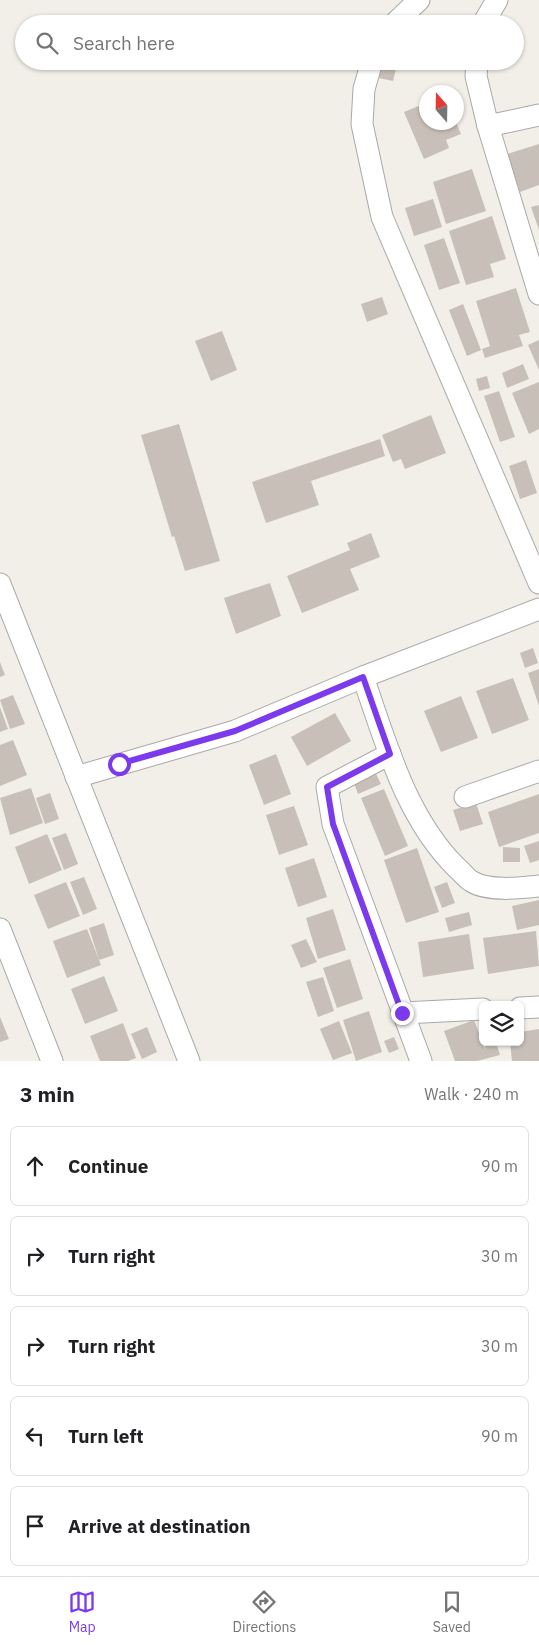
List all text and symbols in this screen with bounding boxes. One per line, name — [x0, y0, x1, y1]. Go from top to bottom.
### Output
search box — [15, 15, 524, 70]
icon: search — [33, 29, 61, 57]
text: Search here — [73, 31, 175, 55]
north arrow — [419, 85, 464, 130]
route start — [108, 753, 131, 776]
map controls — [479, 1001, 524, 1046]
button: layers — [479, 1001, 524, 1046]
route end — [391, 1002, 414, 1025]
text: 3 min — [20, 1080, 75, 1108]
text: Walk · 240 m — [424, 1084, 519, 1104]
icon: ahead — [21, 1152, 49, 1180]
text: Continue — [68, 1154, 148, 1178]
text: 90 m — [481, 1156, 518, 1176]
icon: right — [21, 1242, 49, 1270]
text: Turn right — [68, 1244, 155, 1268]
text: 30 m — [481, 1246, 518, 1266]
icon: right — [21, 1332, 49, 1360]
text: Turn right — [68, 1334, 155, 1358]
text: 30 m — [481, 1336, 518, 1356]
icon: left — [21, 1422, 49, 1450]
text: Turn left — [68, 1424, 144, 1448]
text: 90 m — [481, 1426, 518, 1446]
icon: arrive — [21, 1512, 49, 1540]
text: Arrive at destination — [68, 1514, 251, 1538]
tab: Map — [68, 1588, 96, 1636]
tab: Directions — [233, 1588, 296, 1636]
tab: Saved — [433, 1588, 471, 1636]

